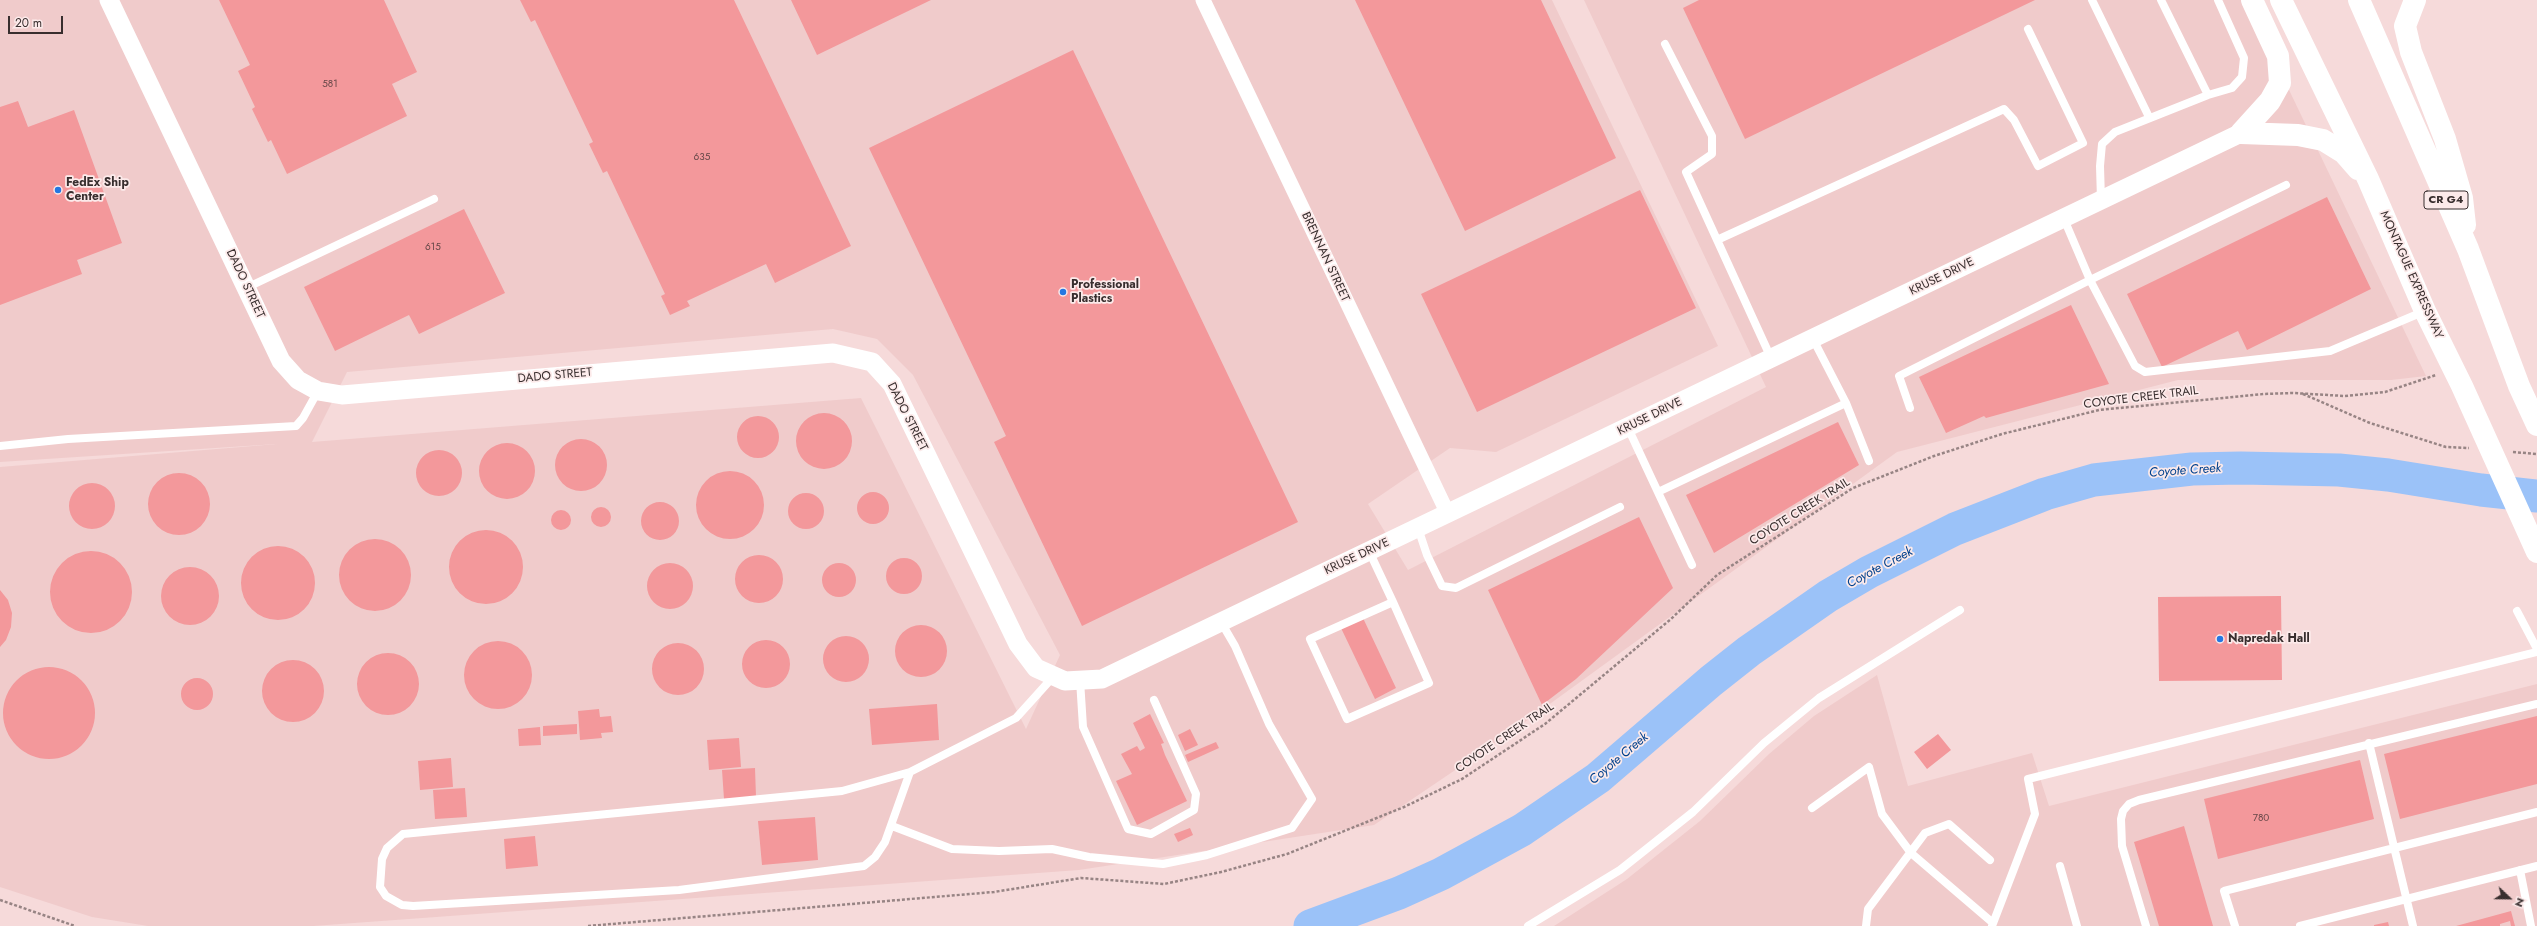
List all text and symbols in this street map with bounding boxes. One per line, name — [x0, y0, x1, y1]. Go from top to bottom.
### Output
scale bar — [10, 8, 65, 34]
text: 20 m — [15, 14, 42, 32]
house number: 581 — [322, 79, 338, 91]
house number: 635 — [694, 152, 710, 164]
place label: FedEx Ship Center — [66, 176, 129, 204]
marker: FedEx Ship Center — [53, 185, 63, 195]
road number: CR G4 — [2424, 191, 2468, 209]
street label: MONTAGUE EXPRESSWAY — [2376, 209, 2446, 341]
street label: BRENNAN STREET — [1298, 210, 1352, 304]
house number: 615 — [425, 242, 441, 254]
street label: DADO STREET — [223, 247, 267, 321]
street label: KRUSE DRIVE — [1907, 255, 1977, 299]
place label: Professional Plastics — [1071, 278, 1139, 306]
marker: Professional Plastics — [1058, 287, 1068, 297]
street label: DADO STREET — [517, 366, 593, 386]
street label: DADO STREET — [884, 380, 930, 454]
street label: COYOTE CREEK TRAIL — [2083, 384, 2199, 412]
street label: KRUSE DRIVE — [1615, 395, 1685, 439]
water label: Coyote Creek — [2148, 461, 2222, 481]
street label: COYOTE CREEK TRAIL — [1747, 475, 1853, 549]
street label: KRUSE DRIVE — [1322, 536, 1392, 578]
water label: Coyote Creek — [1844, 544, 1916, 592]
place label: Napredak Hall — [2228, 632, 2310, 646]
marker: Napredak Hall — [2215, 634, 2225, 644]
street label: COYOTE CREEK TRAIL — [1453, 700, 1557, 776]
water label: Coyote Creek — [1586, 730, 1652, 788]
house number: 780 — [2253, 813, 2269, 825]
north arrow — [2489, 878, 2529, 918]
text: N — [2511, 895, 2529, 910]

